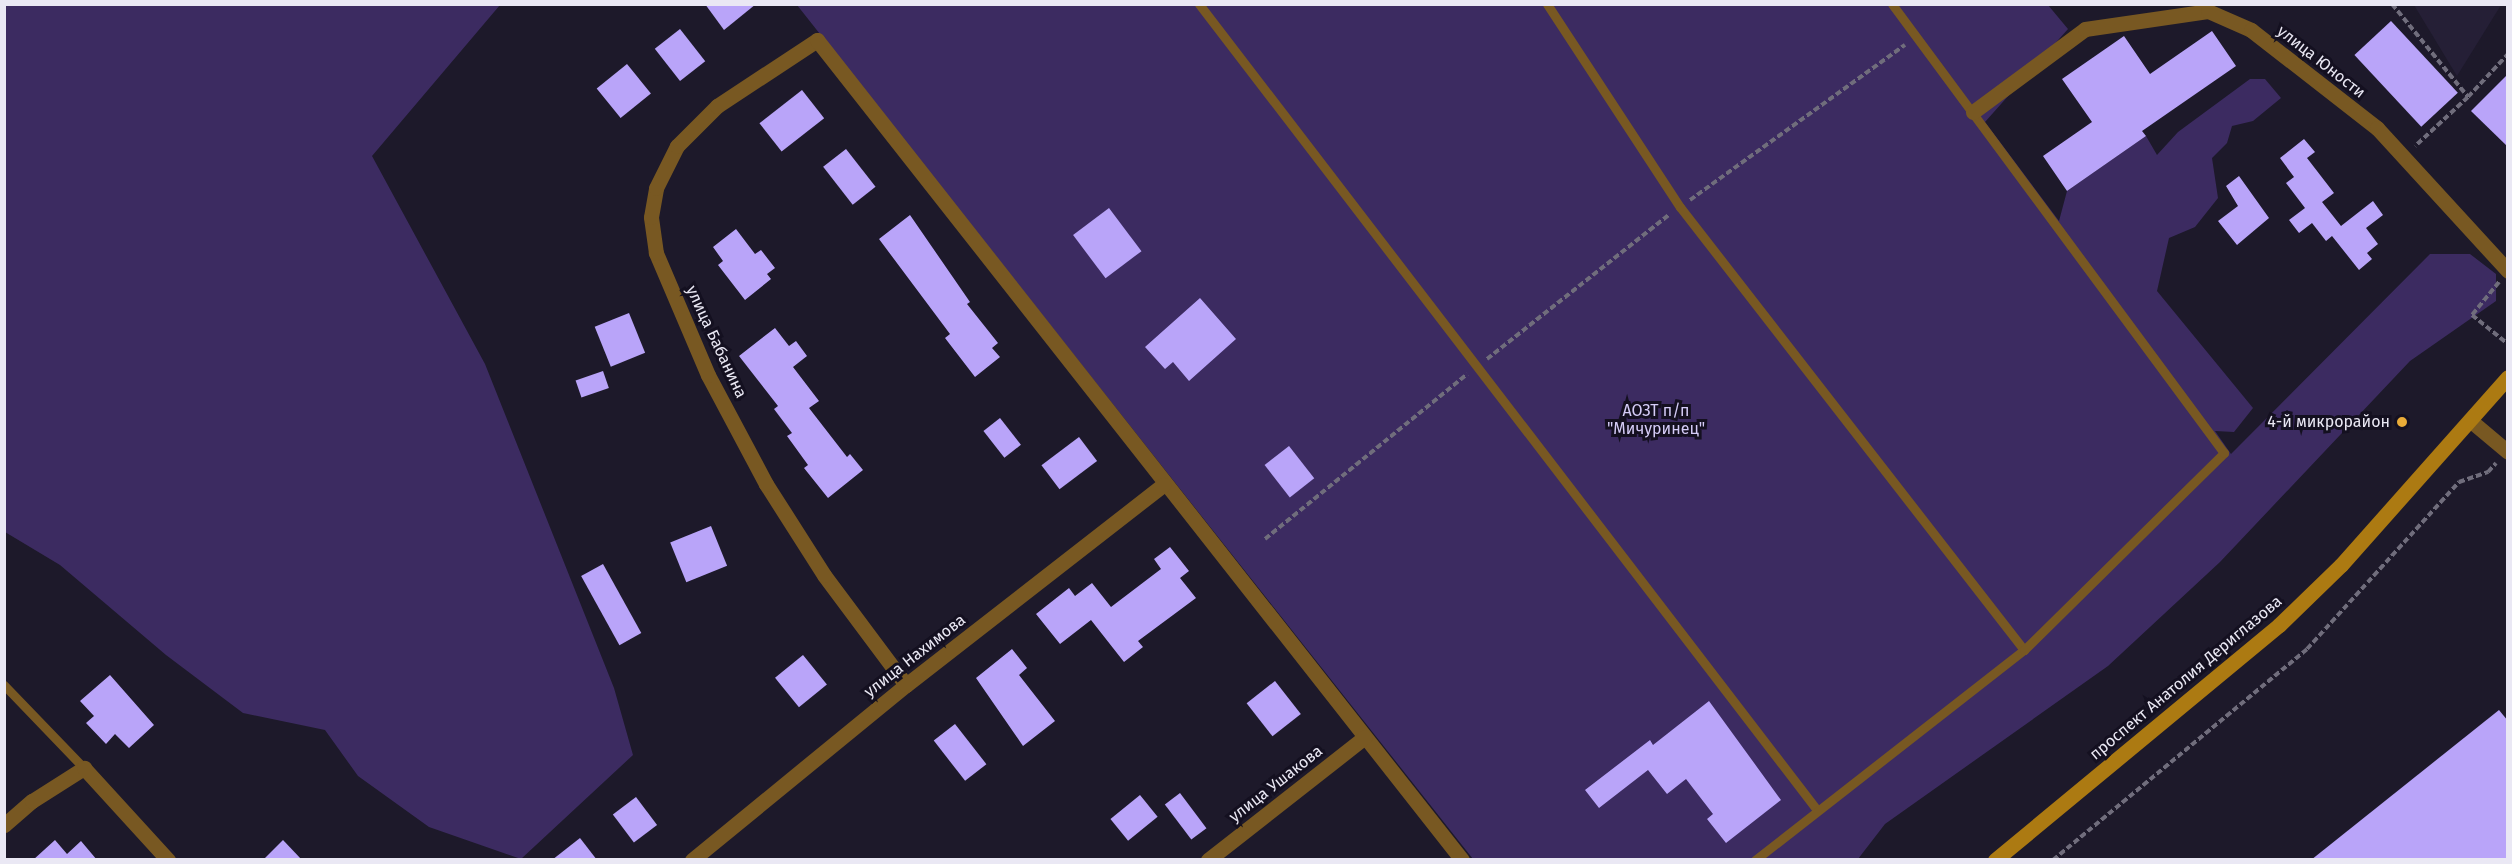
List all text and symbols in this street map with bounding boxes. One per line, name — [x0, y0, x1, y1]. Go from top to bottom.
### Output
street label: улица Юности — [2273, 22, 2369, 102]
street label: улица Бабанина — [682, 283, 750, 401]
park label: АОЗТ п/п "Мичуринец" — [1607, 401, 1705, 439]
place label: 4-й микрорайон — [2267, 412, 2390, 432]
marker: 4-й микрорайон — [2395, 415, 2409, 429]
street label: проспект Анатолия Дериглазова — [2086, 592, 2286, 764]
street label: улица Нахимова — [860, 610, 970, 702]
street label: улица Ушакова — [1225, 742, 1327, 826]

